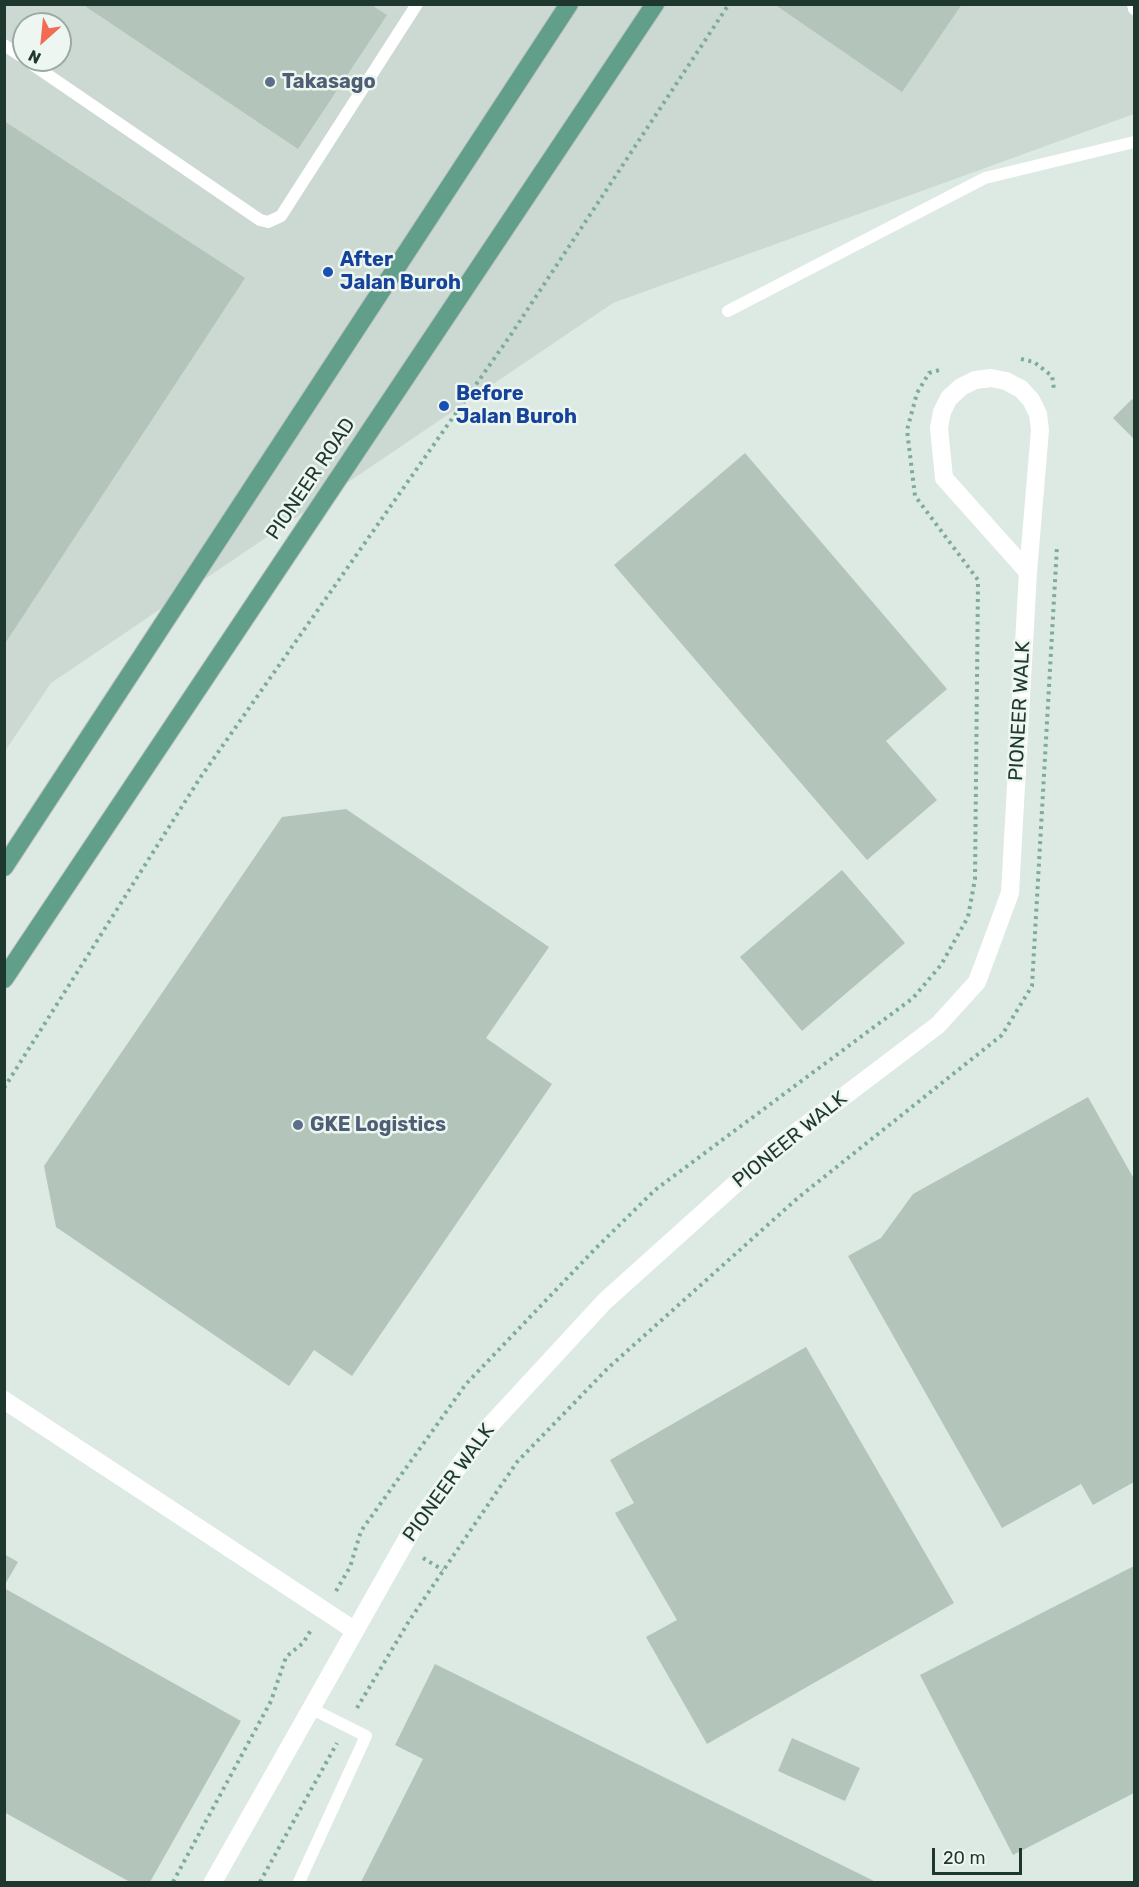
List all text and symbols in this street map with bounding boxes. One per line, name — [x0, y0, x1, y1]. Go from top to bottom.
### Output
north arrow — [12, 12, 72, 72]
text: N — [25, 46, 44, 68]
place label: Takasago — [282, 70, 376, 94]
marker: Takasago — [263, 75, 277, 89]
place label: After Jalan Buroh — [340, 248, 461, 295]
marker: After Jalan Buroh — [321, 265, 335, 279]
place label: Before Jalan Buroh — [456, 382, 577, 429]
marker: Before Jalan Buroh — [437, 399, 451, 413]
street label: PIONEER ROAD — [261, 414, 361, 544]
street label: PIONEER WALK — [1004, 640, 1036, 782]
street label: PIONEER WALK — [728, 1087, 852, 1193]
place label: GKE Logistics — [310, 1113, 446, 1137]
marker: GKE Logistics — [291, 1118, 305, 1132]
street label: PIONEER WALK — [398, 1419, 500, 1547]
scale bar — [935, 1836, 1025, 1874]
text: 20 m — [943, 1847, 985, 1869]

